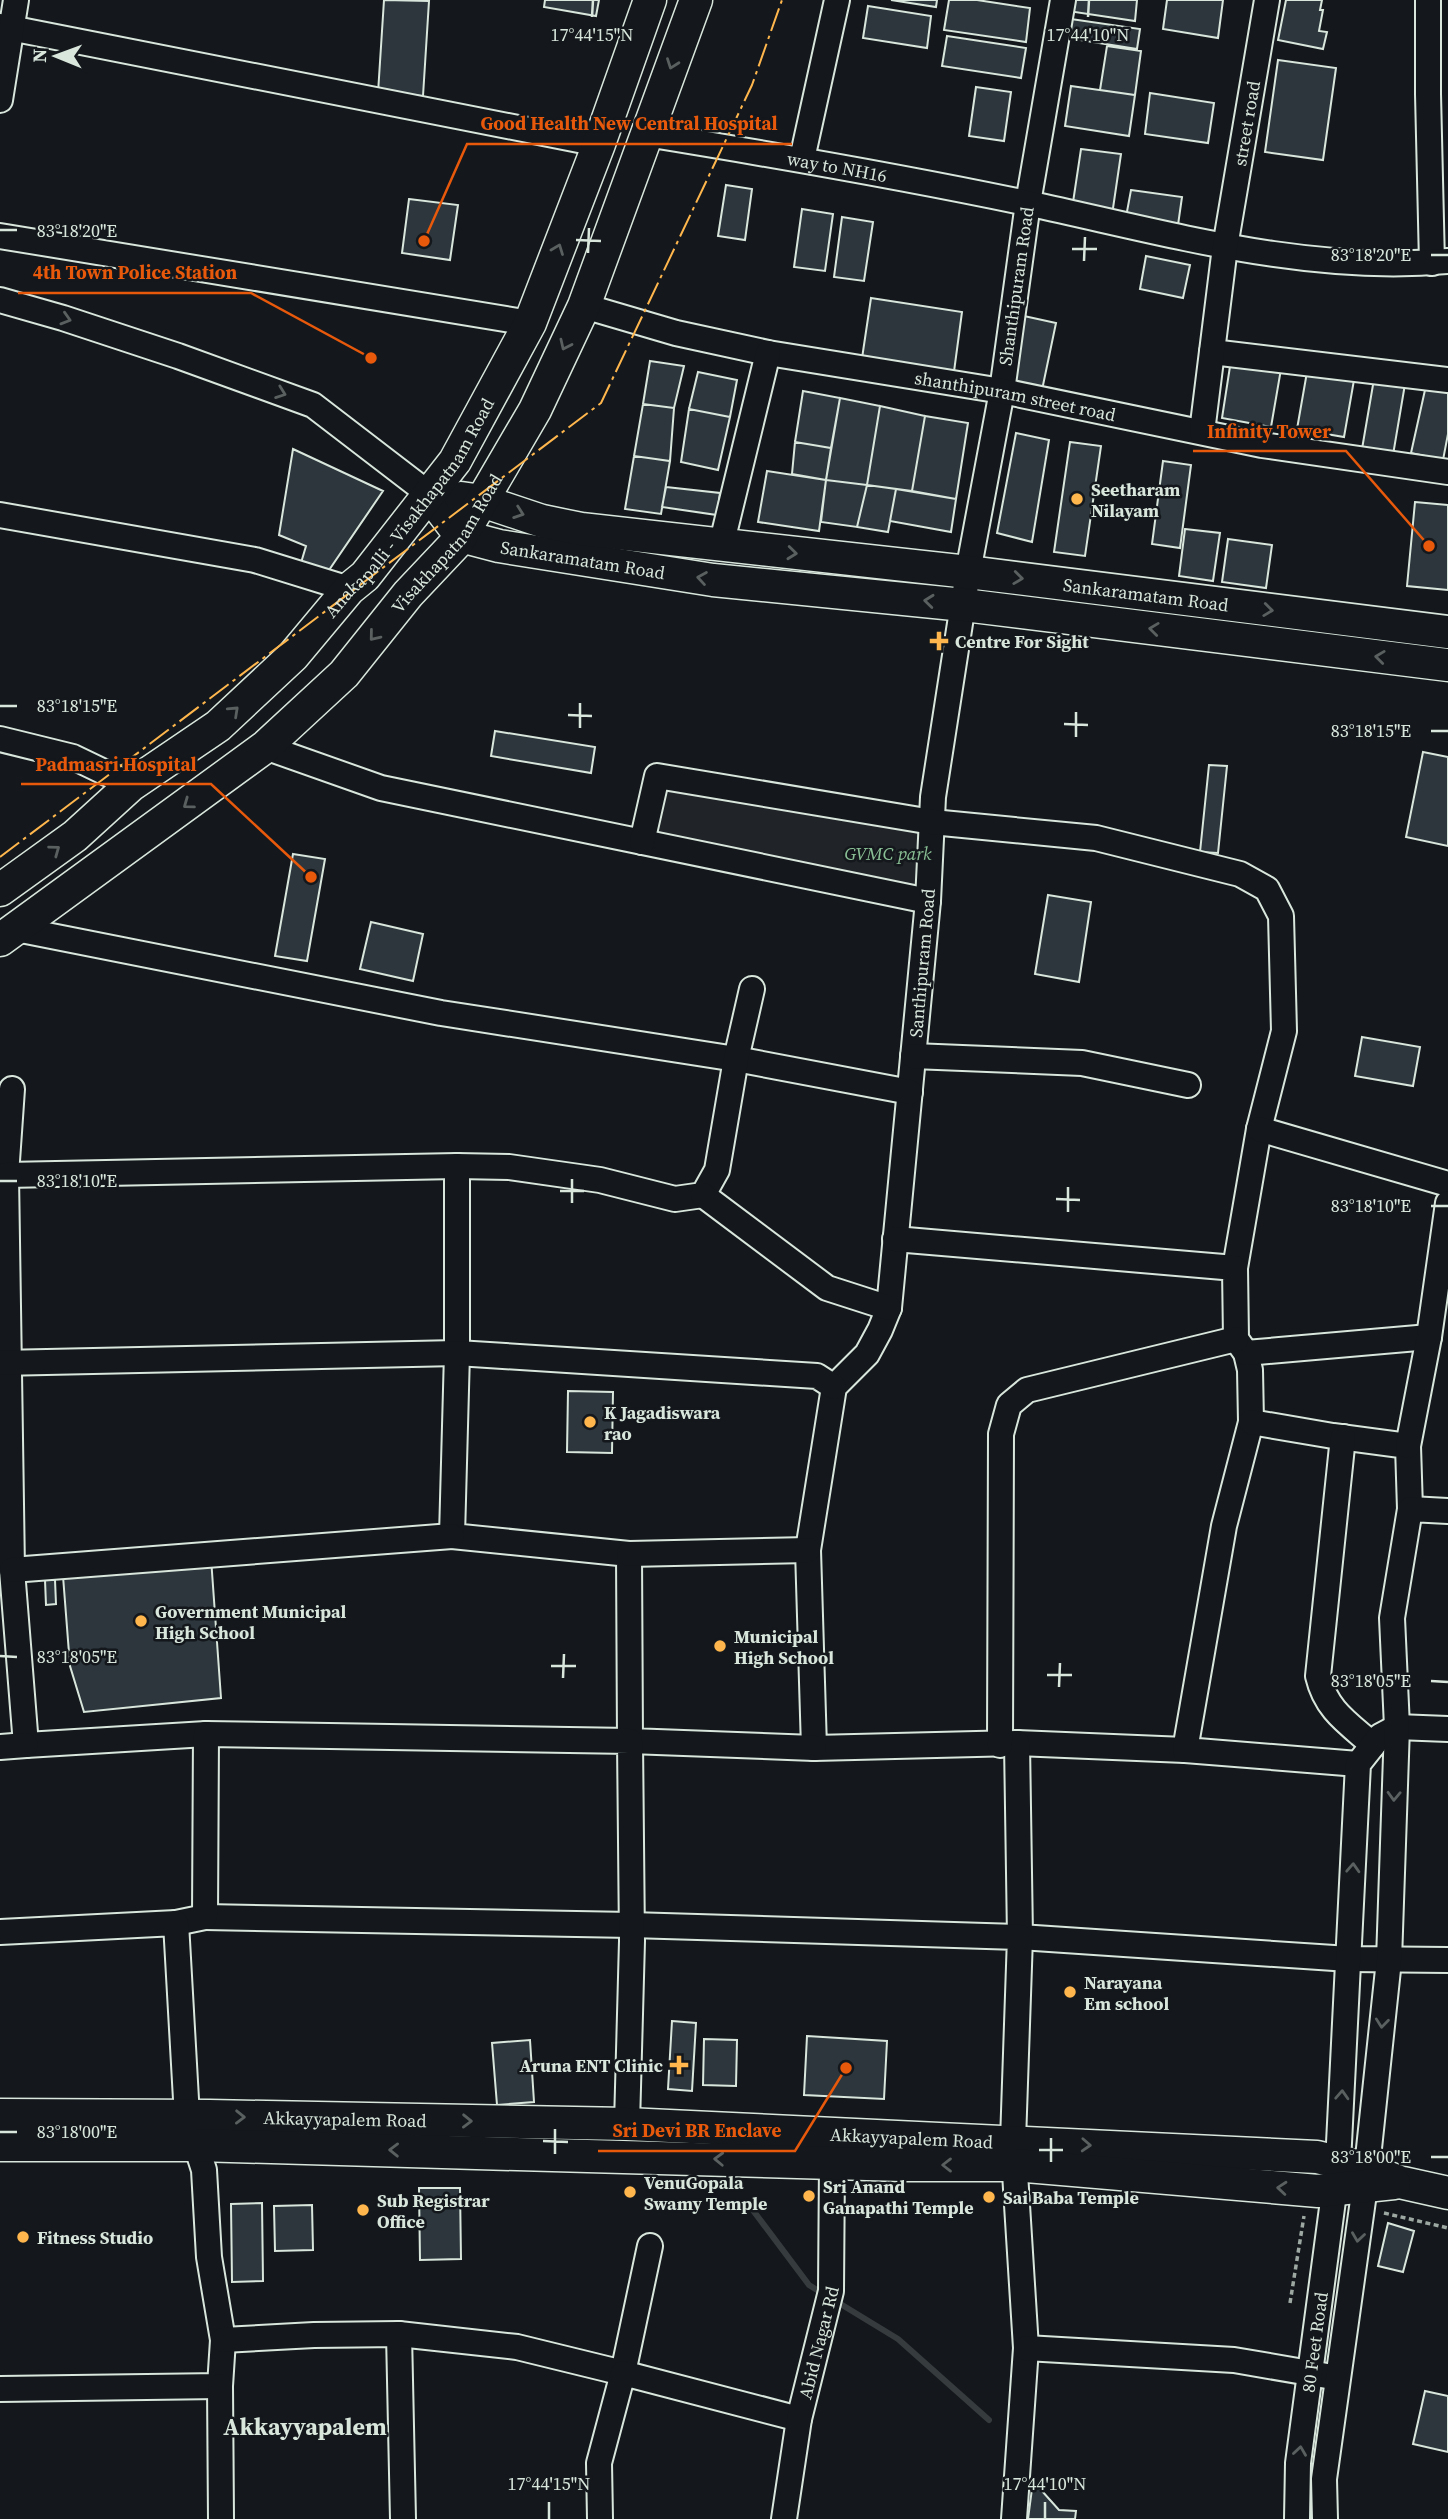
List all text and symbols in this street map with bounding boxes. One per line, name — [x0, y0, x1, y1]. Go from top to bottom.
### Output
north arrow — [21, 21, 91, 91]
text: 17°44'15"N — [551, 22, 633, 47]
text: 17°44'10"N — [1047, 22, 1129, 47]
text: N — [26, 48, 52, 63]
one-way arrow — [666, 57, 680, 69]
street label: street road — [1226, 79, 1266, 168]
callout: Good Health New Central Hospital — [467, 104, 792, 144]
text: Good Health New Central Hospital — [480, 110, 778, 136]
street label: way to NH16 — [785, 145, 889, 188]
street label: Shanthipuram Road — [992, 205, 1040, 367]
text: 83°18'20"E — [37, 218, 117, 243]
text: 83°18'20"E — [1331, 242, 1411, 267]
one-way arrow — [550, 244, 564, 256]
callout: 4th Town Police Station — [18, 253, 251, 293]
text: 4th Town Police Station — [33, 259, 238, 285]
one-way arrow — [59, 311, 71, 325]
one-way arrow — [560, 338, 574, 350]
street label: shanthipuram street road — [913, 365, 1118, 427]
one-way arrow — [274, 385, 286, 399]
street label: Anakapalli - Visakhapatnam Road — [318, 391, 498, 621]
callout: Infinity Tower — [1193, 411, 1346, 451]
text: Infinity Tower — [1207, 418, 1331, 444]
street label: Visakhapatnam Road — [385, 469, 505, 617]
place label: Seetharam Nilayam — [1091, 477, 1180, 523]
marker: Seetharam Nilayam — [1069, 491, 1085, 507]
one-way arrow — [512, 505, 525, 519]
street label: Sankaramatam Road — [499, 534, 667, 585]
one-way arrow — [786, 546, 798, 561]
one-way arrow — [696, 571, 708, 586]
one-way arrow — [1012, 571, 1024, 586]
street label: Sankaramatam Road — [1062, 572, 1230, 617]
one-way arrow — [923, 594, 934, 609]
one-way arrow — [1262, 602, 1274, 617]
one-way arrow — [1149, 621, 1160, 636]
one-way arrow — [370, 628, 383, 641]
place label: Centre For Sight — [955, 629, 1089, 654]
marker: Centre For Sight — [929, 631, 949, 651]
one-way arrow — [1374, 649, 1386, 664]
text: 83°18'15"E — [37, 693, 117, 718]
one-way arrow — [226, 707, 239, 720]
text: 83°18'15"E — [1331, 718, 1411, 743]
callout: Padmasri Hospital — [21, 744, 211, 784]
text: Padmasri Hospital — [35, 751, 197, 777]
one-way arrow — [183, 796, 196, 808]
park label: GVMC park — [844, 841, 932, 866]
one-way arrow — [47, 846, 60, 859]
street label: Santhipuram Road — [903, 887, 941, 1039]
text: 83°18'10"E — [37, 1168, 117, 1193]
text: 83°18'10"E — [1331, 1193, 1411, 1218]
place label: K Jagadiswara rao — [604, 1400, 721, 1446]
marker: K Jagadiswara rao — [582, 1414, 598, 1430]
place label: Government Municipal High School — [155, 1599, 347, 1645]
marker: Government Municipal High School — [133, 1613, 149, 1629]
place label: Municipal High School — [734, 1624, 834, 1670]
marker: Municipal High School — [712, 1638, 728, 1654]
text: 83°18'05"E — [37, 1644, 117, 1669]
text: 83°18'05"E — [1331, 1668, 1411, 1693]
one-way arrow — [1387, 1790, 1402, 1801]
one-way arrow — [1346, 1862, 1361, 1873]
place label: Narayana Em school — [1084, 1970, 1169, 2016]
marker: Narayana Em school — [1062, 1984, 1078, 2000]
one-way arrow — [1375, 2017, 1390, 2028]
place label: Aruna ENT Clinic — [519, 2053, 663, 2078]
marker: Aruna ENT Clinic — [669, 2055, 689, 2075]
one-way arrow — [1334, 2089, 1349, 2100]
street label: Akkayyapalem Road — [263, 2105, 427, 2133]
one-way arrow — [235, 2109, 245, 2125]
callout: Sri Devi BR Enclave — [598, 2111, 795, 2151]
one-way arrow — [462, 2113, 473, 2129]
text: Sri Devi BR Enclave — [613, 2117, 782, 2143]
text: 83°18'00"E — [37, 2119, 117, 2144]
street label: Akkayyapalem Road — [829, 2121, 994, 2154]
one-way arrow — [1081, 2137, 1092, 2152]
one-way arrow — [388, 2143, 399, 2158]
text: 83°18'00"E — [1331, 2144, 1411, 2169]
one-way arrow — [714, 2151, 724, 2167]
one-way arrow — [941, 2157, 951, 2173]
place label: VenuGopala Swamy Temple — [644, 2170, 767, 2216]
place label: Sri Anand Ganapathi Temple — [823, 2174, 974, 2220]
one-way arrow — [1277, 2181, 1288, 2196]
marker: VenuGopala Swamy Temple — [622, 2184, 638, 2200]
place label: Sai Baba Temple — [1003, 2185, 1139, 2210]
place label: Sub Registrar Office — [377, 2188, 490, 2234]
marker: Sri Anand Ganapathi Temple — [801, 2188, 817, 2204]
marker: Sai Baba Temple — [981, 2189, 997, 2205]
marker: Sub Registrar Office — [355, 2202, 371, 2218]
place label: Fitness Studio — [37, 2225, 153, 2250]
marker: Fitness Studio — [15, 2229, 31, 2245]
one-way arrow — [1351, 2231, 1366, 2243]
street label: Abid Nagar Rd — [792, 2283, 844, 2402]
street label: 80 Feet Road — [1295, 2290, 1333, 2394]
district label: Akkayyapalem — [223, 2410, 387, 2443]
one-way arrow — [1292, 2445, 1307, 2457]
text: 17°44'15"N — [508, 2471, 590, 2496]
text: 17°44'10"N — [1004, 2471, 1086, 2496]

